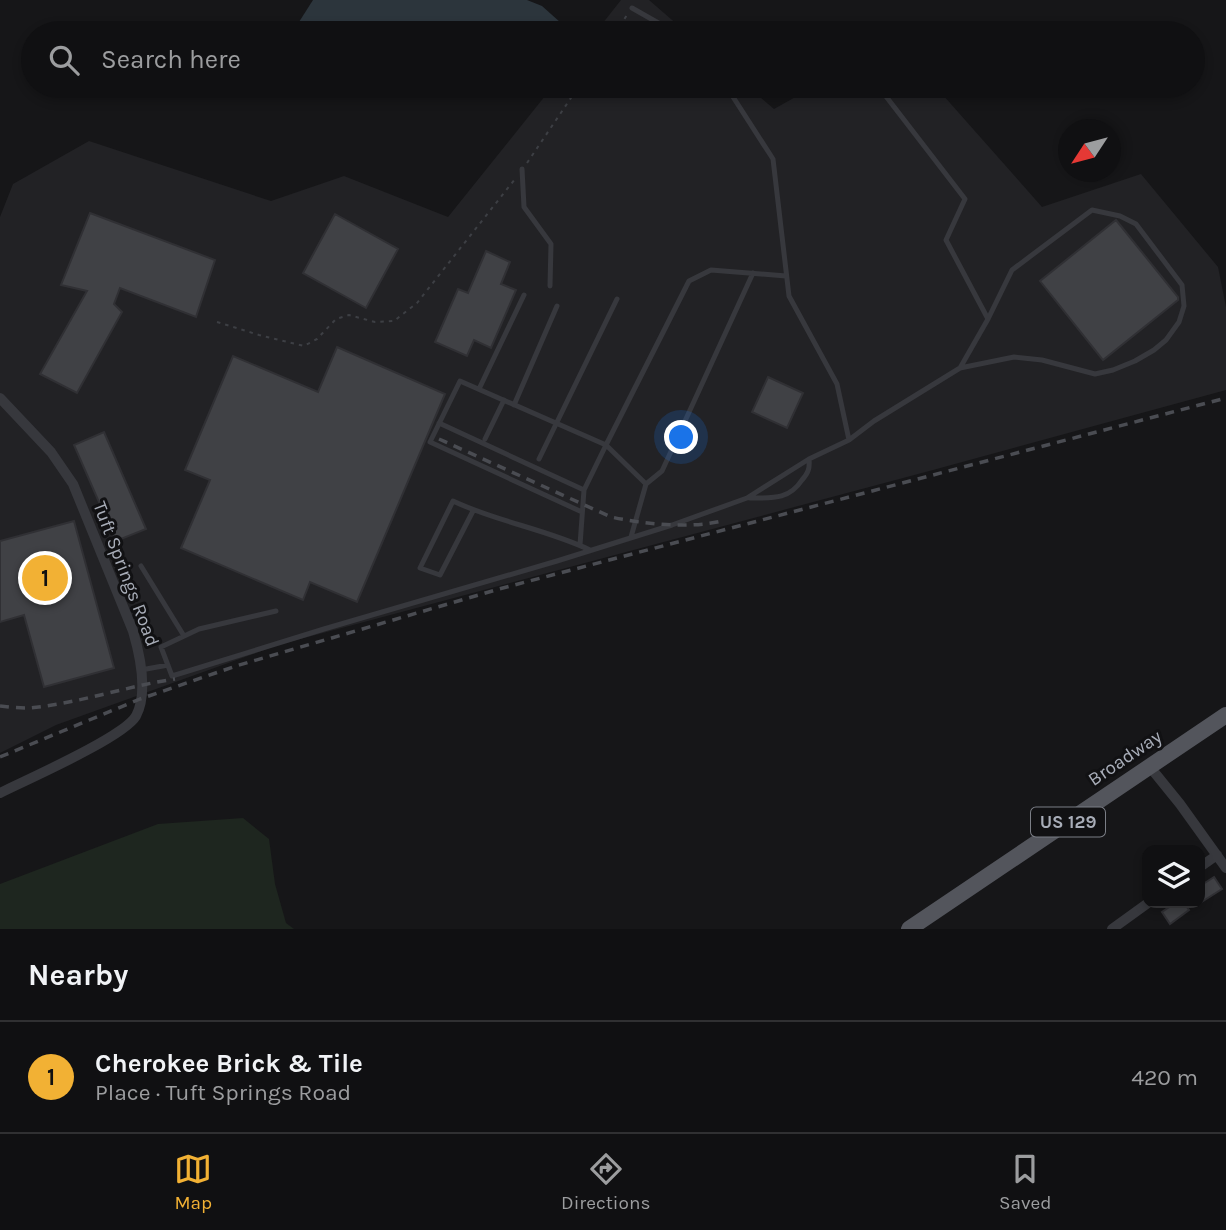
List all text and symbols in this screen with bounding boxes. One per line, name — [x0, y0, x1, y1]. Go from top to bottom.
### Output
search box — [21, 21, 1205, 98]
icon: search — [45, 41, 83, 79]
text: Search here — [101, 44, 241, 75]
north arrow — [1058, 119, 1121, 182]
your location — [664, 420, 698, 454]
street label: Tuft Springs Road — [88, 498, 164, 650]
pin: 1 — [22, 552, 68, 604]
street label: Broadway — [1084, 725, 1166, 791]
road number: US 129 — [1031, 808, 1105, 836]
map controls — [1142, 845, 1205, 908]
button: layers — [1142, 845, 1205, 908]
text: Nearby — [28, 957, 128, 993]
text: Cherokee Brick & Tile — [95, 1048, 363, 1079]
text: 1 — [47, 1064, 55, 1091]
text: 420 m — [1131, 1064, 1198, 1091]
text: Place · Tuft Springs Road — [95, 1079, 351, 1106]
tab: Map — [174, 1150, 212, 1214]
tab: Directions — [561, 1150, 650, 1214]
tab: Saved — [999, 1150, 1052, 1214]

